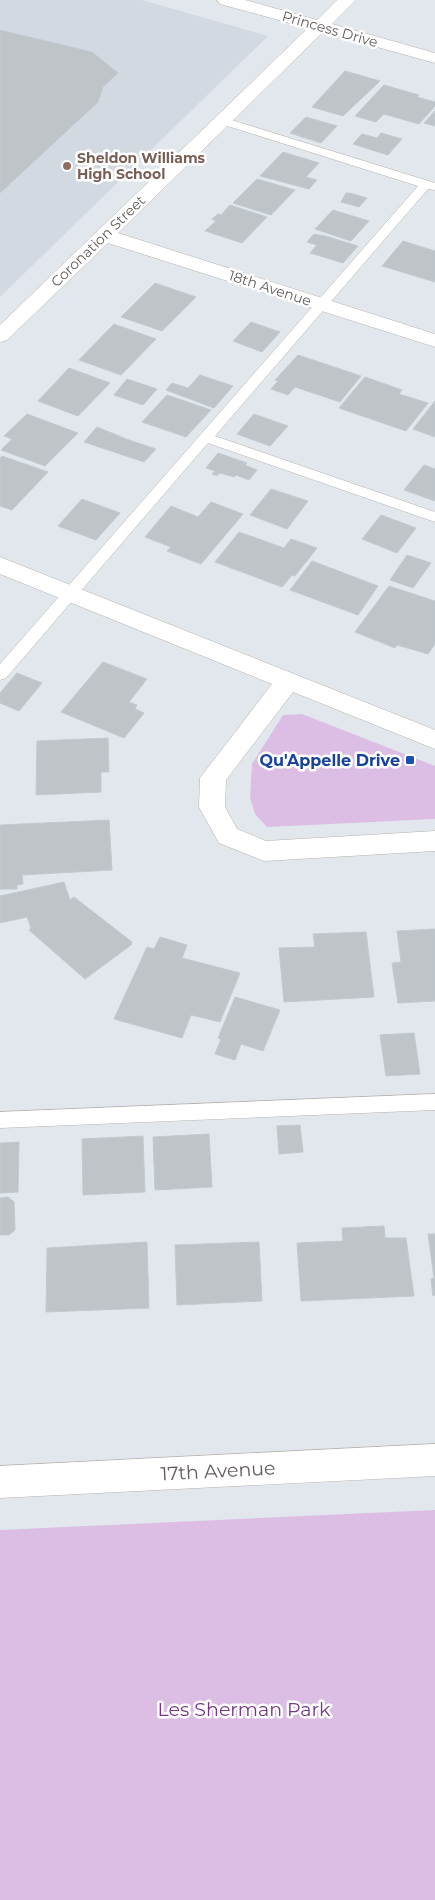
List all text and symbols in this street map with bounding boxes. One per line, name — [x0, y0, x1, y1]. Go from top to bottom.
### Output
street label: Princess Drive — [280, 7, 380, 51]
place label: Sheldon Williams High School — [77, 149, 206, 183]
marker: Sheldon Williams High School — [61, 160, 73, 172]
street label: Coronation Street — [47, 191, 149, 291]
street label: 18th Avenue — [226, 266, 314, 310]
place label: Qu'Appelle Drive — [260, 751, 400, 770]
marker: Qu'Appelle Drive — [404, 754, 416, 766]
street label: 17th Avenue — [160, 1457, 276, 1485]
park label: Les Sherman Park — [158, 1698, 331, 1721]

